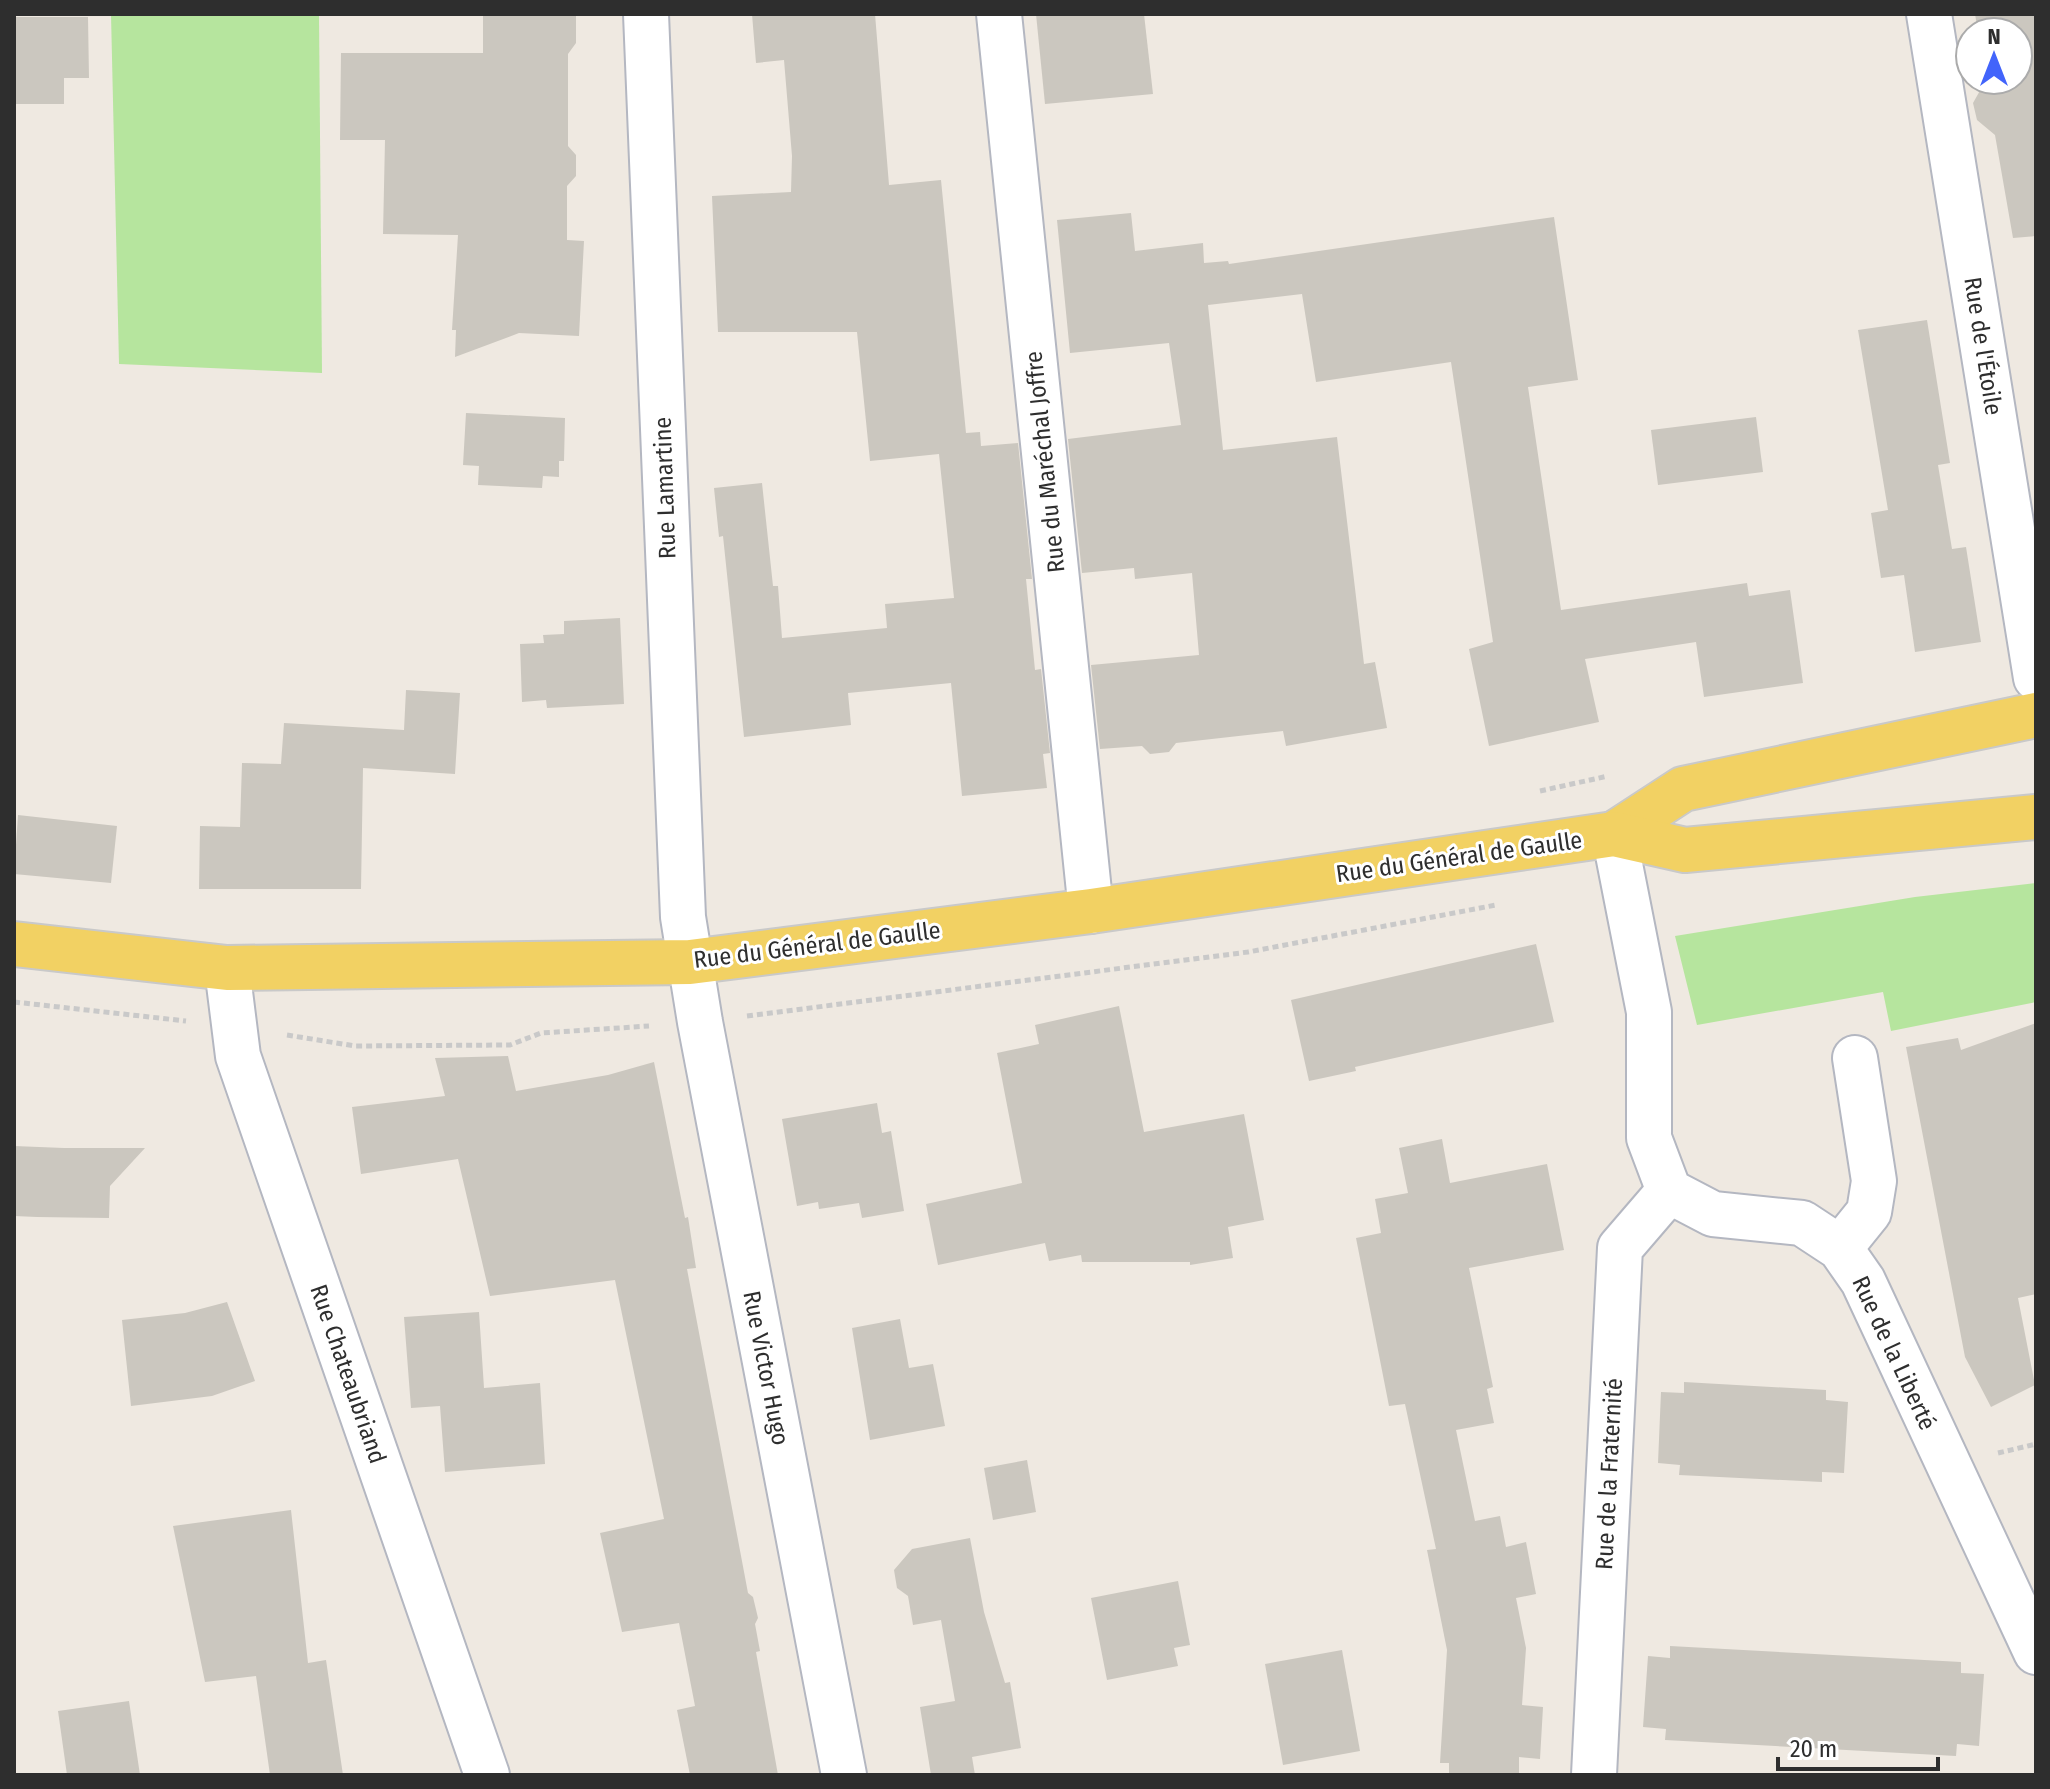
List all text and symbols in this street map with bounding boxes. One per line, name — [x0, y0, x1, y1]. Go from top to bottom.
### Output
north arrow — [1954, 16, 2034, 96]
text: N — [1987, 23, 2001, 50]
street label: Rue de l'Étoile — [1958, 275, 2009, 417]
street label: Rue du Maréchal Joffre — [1019, 350, 1071, 574]
street label: Rue Lamartine — [649, 416, 681, 560]
street label: Rue du Général de Gaulle — [1334, 826, 1584, 888]
street label: Rue du Général de Gaulle — [692, 916, 942, 974]
street label: Rue de la Liberté — [1846, 1272, 1942, 1434]
street label: Rue Chateaubriand — [304, 1281, 392, 1467]
street label: Rue Victor Hugo — [737, 1289, 795, 1447]
street label: Rue de la Fraternité — [1590, 1377, 1628, 1571]
scale bar — [1778, 1721, 1938, 1771]
text: 20 m — [1790, 1735, 1837, 1763]

